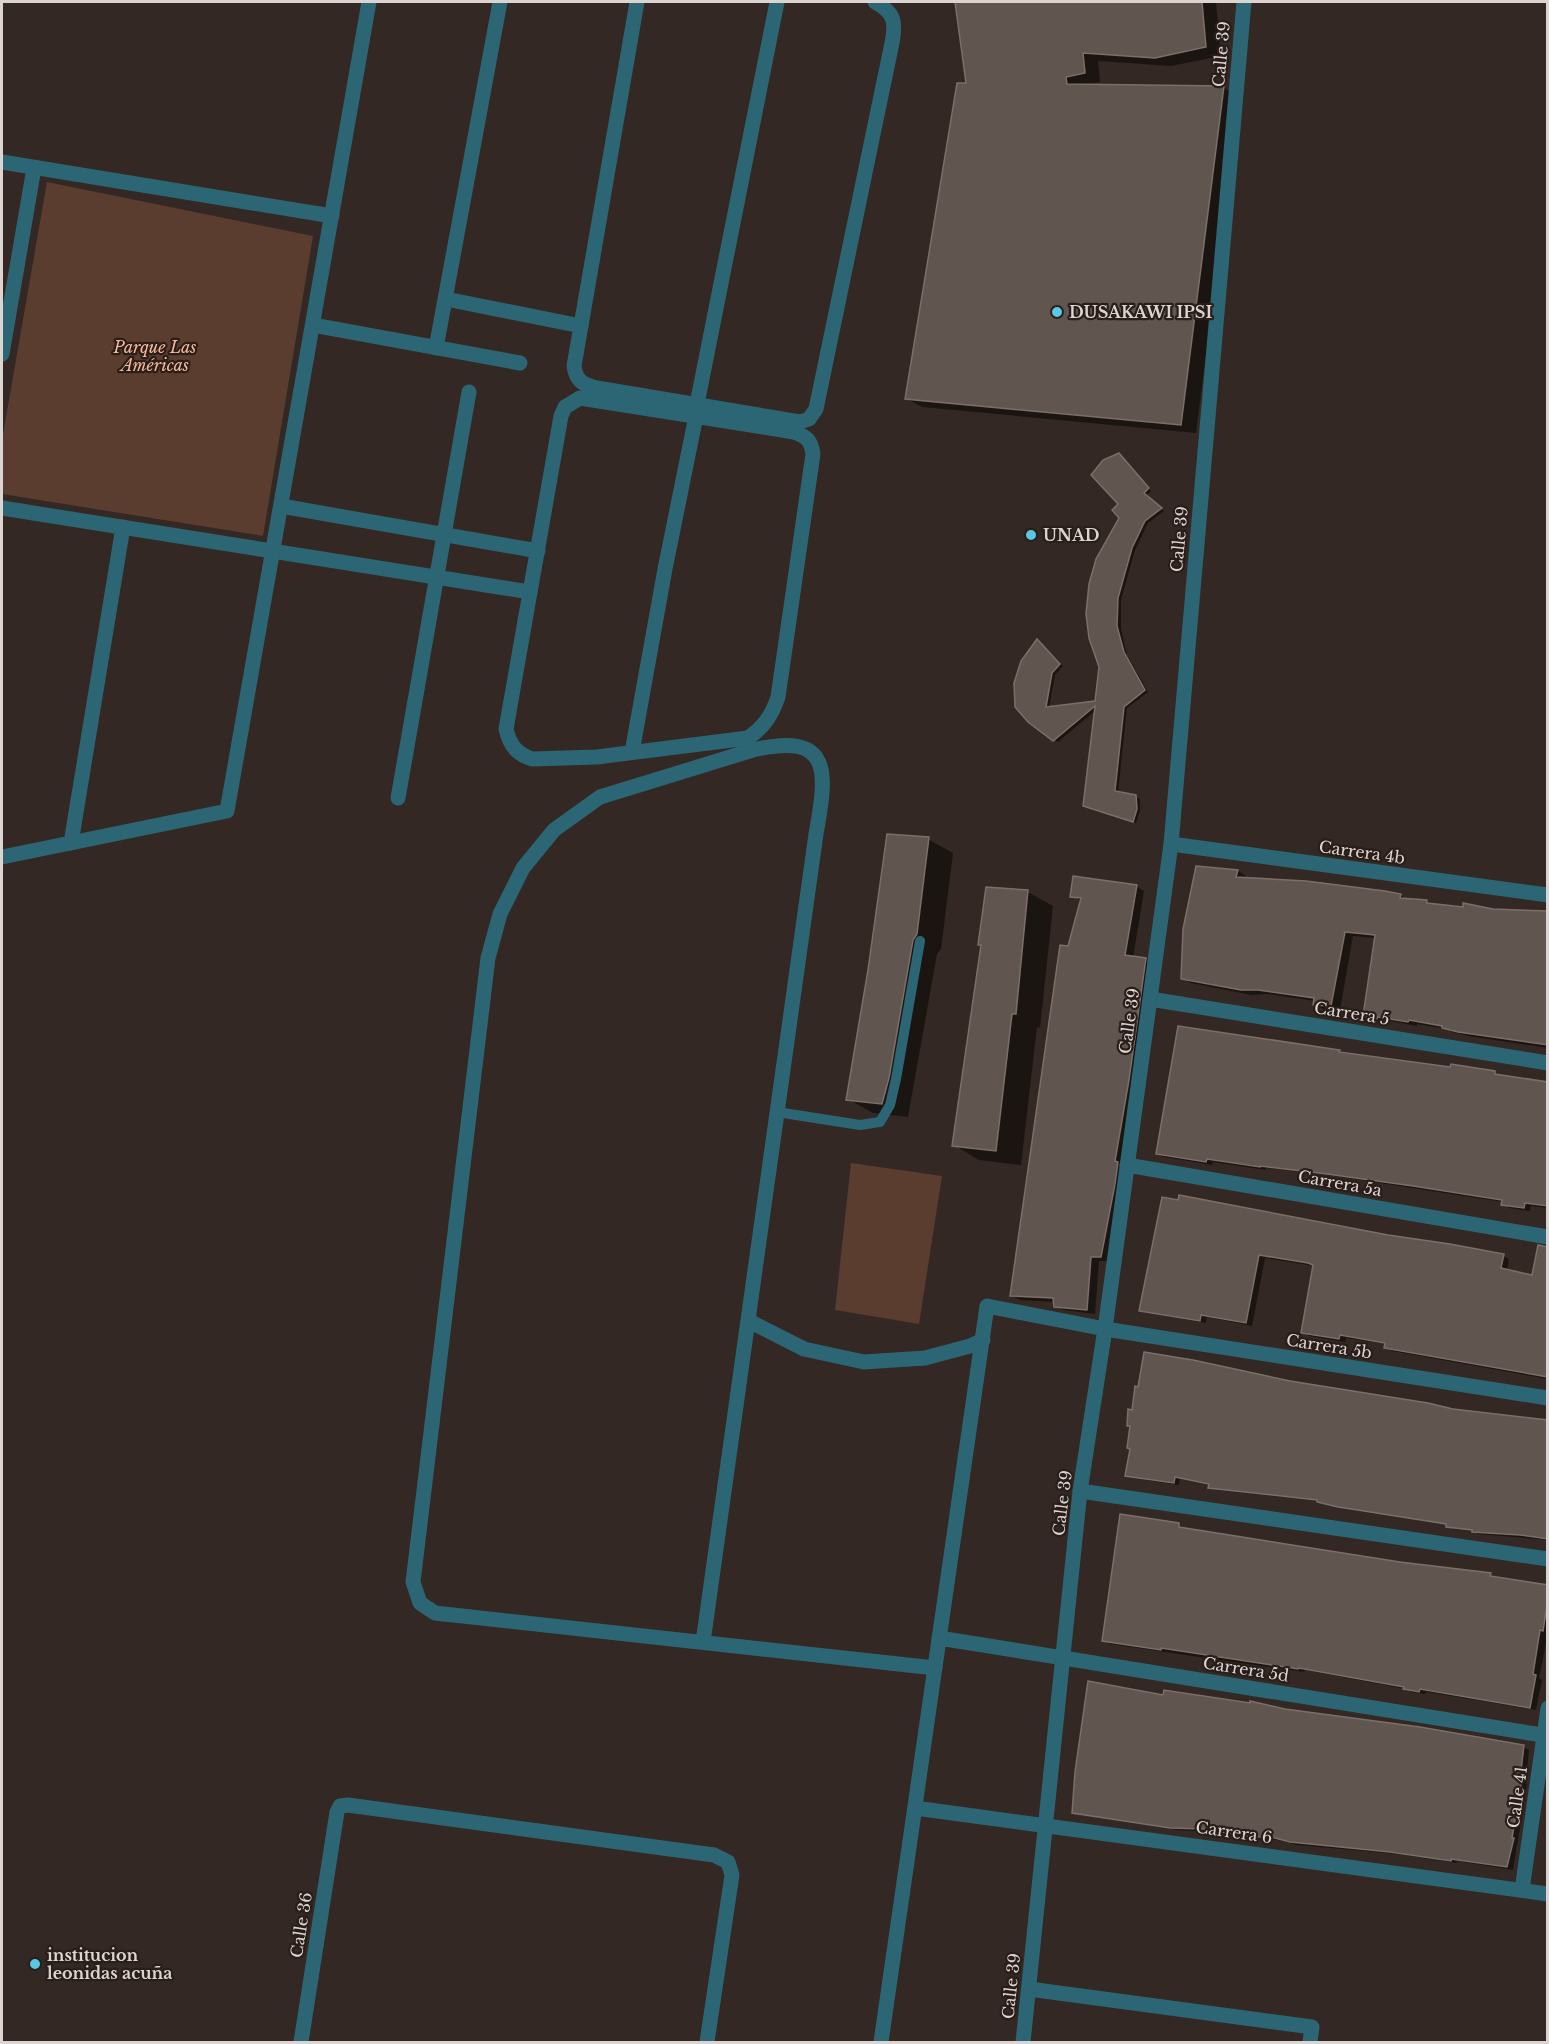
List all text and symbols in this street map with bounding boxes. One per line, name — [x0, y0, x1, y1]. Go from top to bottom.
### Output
street label: Calle 39 — [1208, 20, 1234, 88]
place label: DUSAKAWI IPSI — [1069, 302, 1212, 322]
marker: DUSAKAWI IPSI — [1050, 305, 1064, 319]
park label: Parque Las Américas — [113, 337, 196, 375]
street label: Calle 39 — [1166, 505, 1192, 573]
place label: UNAD — [1043, 525, 1100, 545]
marker: UNAD — [1024, 528, 1038, 542]
street label: Carrera 4b — [1318, 836, 1406, 868]
street label: Calle 39 — [1115, 987, 1143, 1055]
street label: Carrera 5 — [1313, 997, 1391, 1029]
street label: Carrera 5a — [1296, 1166, 1384, 1200]
street label: Carrera 5b — [1285, 1329, 1373, 1363]
street label: Calle 39 — [1048, 1469, 1076, 1537]
street label: Carrera 5d — [1202, 1652, 1291, 1686]
street label: Calle 41 — [1503, 1765, 1531, 1829]
street label: Carrera 6 — [1194, 1817, 1274, 1847]
street label: Calle 36 — [286, 1891, 316, 1959]
place label: institucion leonidas acuña — [47, 1945, 172, 1983]
street label: Calle 39 — [998, 1952, 1024, 2020]
marker: institucion leonidas acuña — [28, 1957, 42, 1971]

